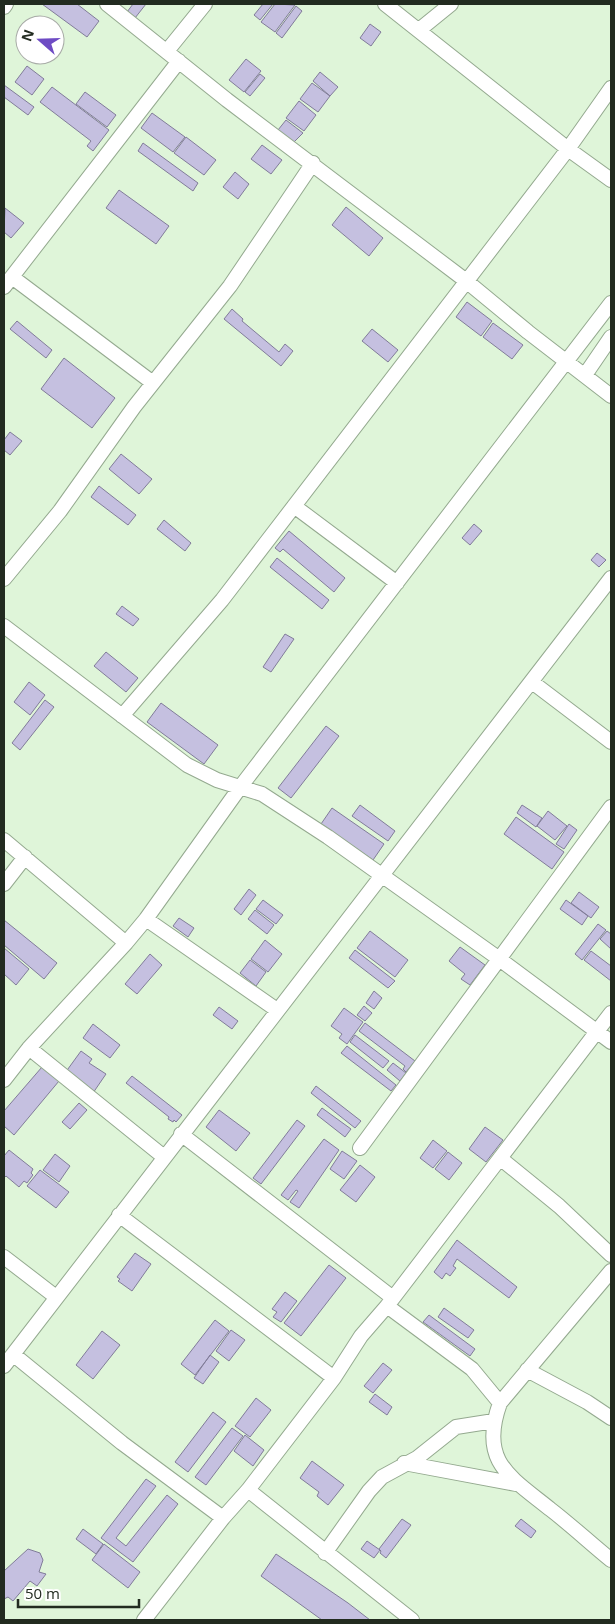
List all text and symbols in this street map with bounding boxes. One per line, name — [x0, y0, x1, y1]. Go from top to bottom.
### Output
north arrow — [15, 15, 65, 65]
text: N — [16, 27, 38, 44]
scale bar — [18, 1576, 139, 1608]
text: 50 m — [25, 1583, 60, 1603]

